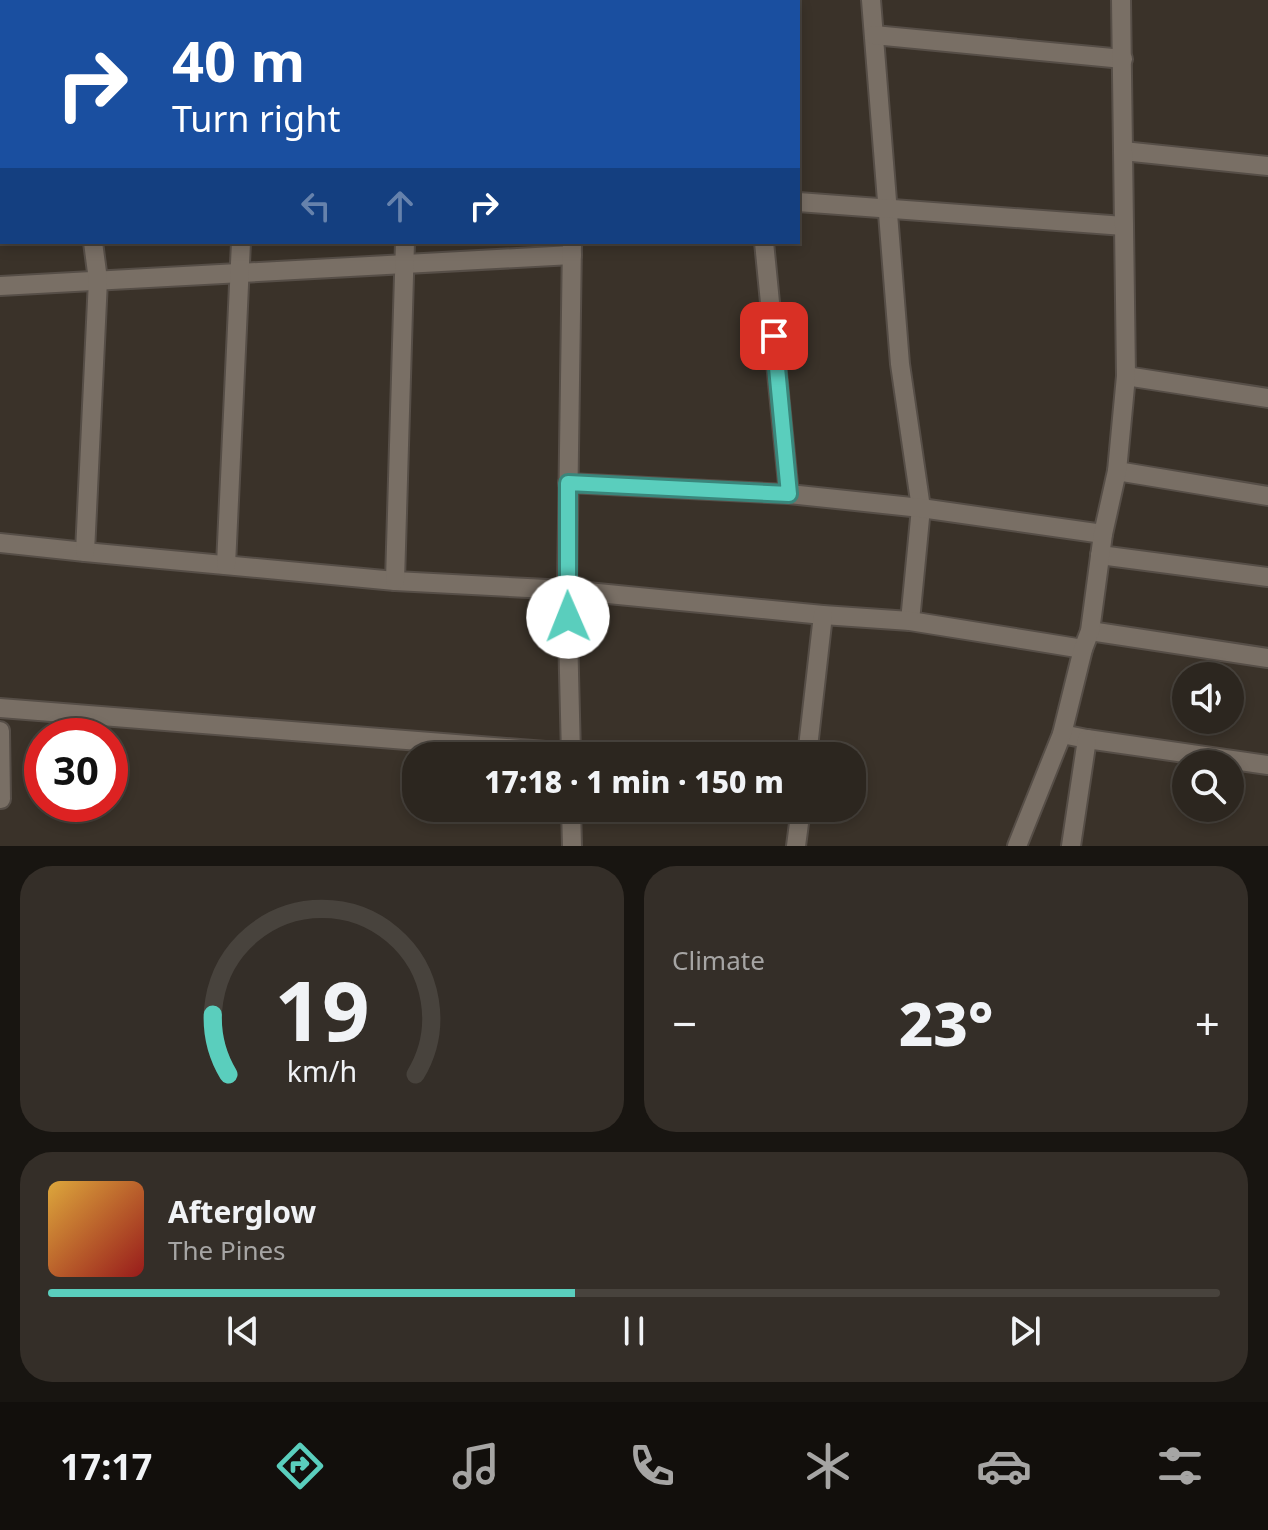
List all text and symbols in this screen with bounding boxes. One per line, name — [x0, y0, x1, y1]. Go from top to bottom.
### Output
text: 40 m — [172, 22, 305, 98]
icon: right — [40, 32, 144, 136]
text: Turn right — [172, 94, 340, 143]
icon: left — [294, 184, 338, 228]
icon: ahead — [378, 184, 422, 228]
icon: right — [462, 184, 506, 228]
pin — [740, 302, 808, 370]
icon: arrive — [752, 314, 796, 358]
position arrow — [526, 575, 610, 659]
map controls — [1172, 662, 1244, 822]
button: sound — [1172, 662, 1244, 734]
speed limit sign: 30 — [24, 718, 128, 822]
button: search — [1172, 750, 1244, 822]
text: 17:18 · 1 min · 150 m — [484, 761, 784, 802]
text: Climate — [672, 942, 765, 978]
text: 19 — [274, 952, 370, 1065]
text: 23° — [899, 982, 993, 1064]
text: − — [672, 993, 697, 1053]
text: + — [1195, 993, 1220, 1053]
text: km/h — [287, 1051, 357, 1090]
text: Afterglow — [168, 1191, 316, 1232]
text: The Pines — [168, 1232, 286, 1268]
icon: previous — [221, 1309, 265, 1353]
icon: pause — [612, 1309, 656, 1353]
icon: next — [1003, 1309, 1047, 1353]
icon: directions — [272, 1438, 328, 1494]
icon: music — [448, 1438, 504, 1494]
icon: phone — [624, 1438, 680, 1494]
icon: climate — [800, 1438, 856, 1494]
icon: car — [976, 1438, 1032, 1494]
icon: filters — [1152, 1438, 1208, 1494]
text: 17:17 — [60, 1442, 152, 1491]

